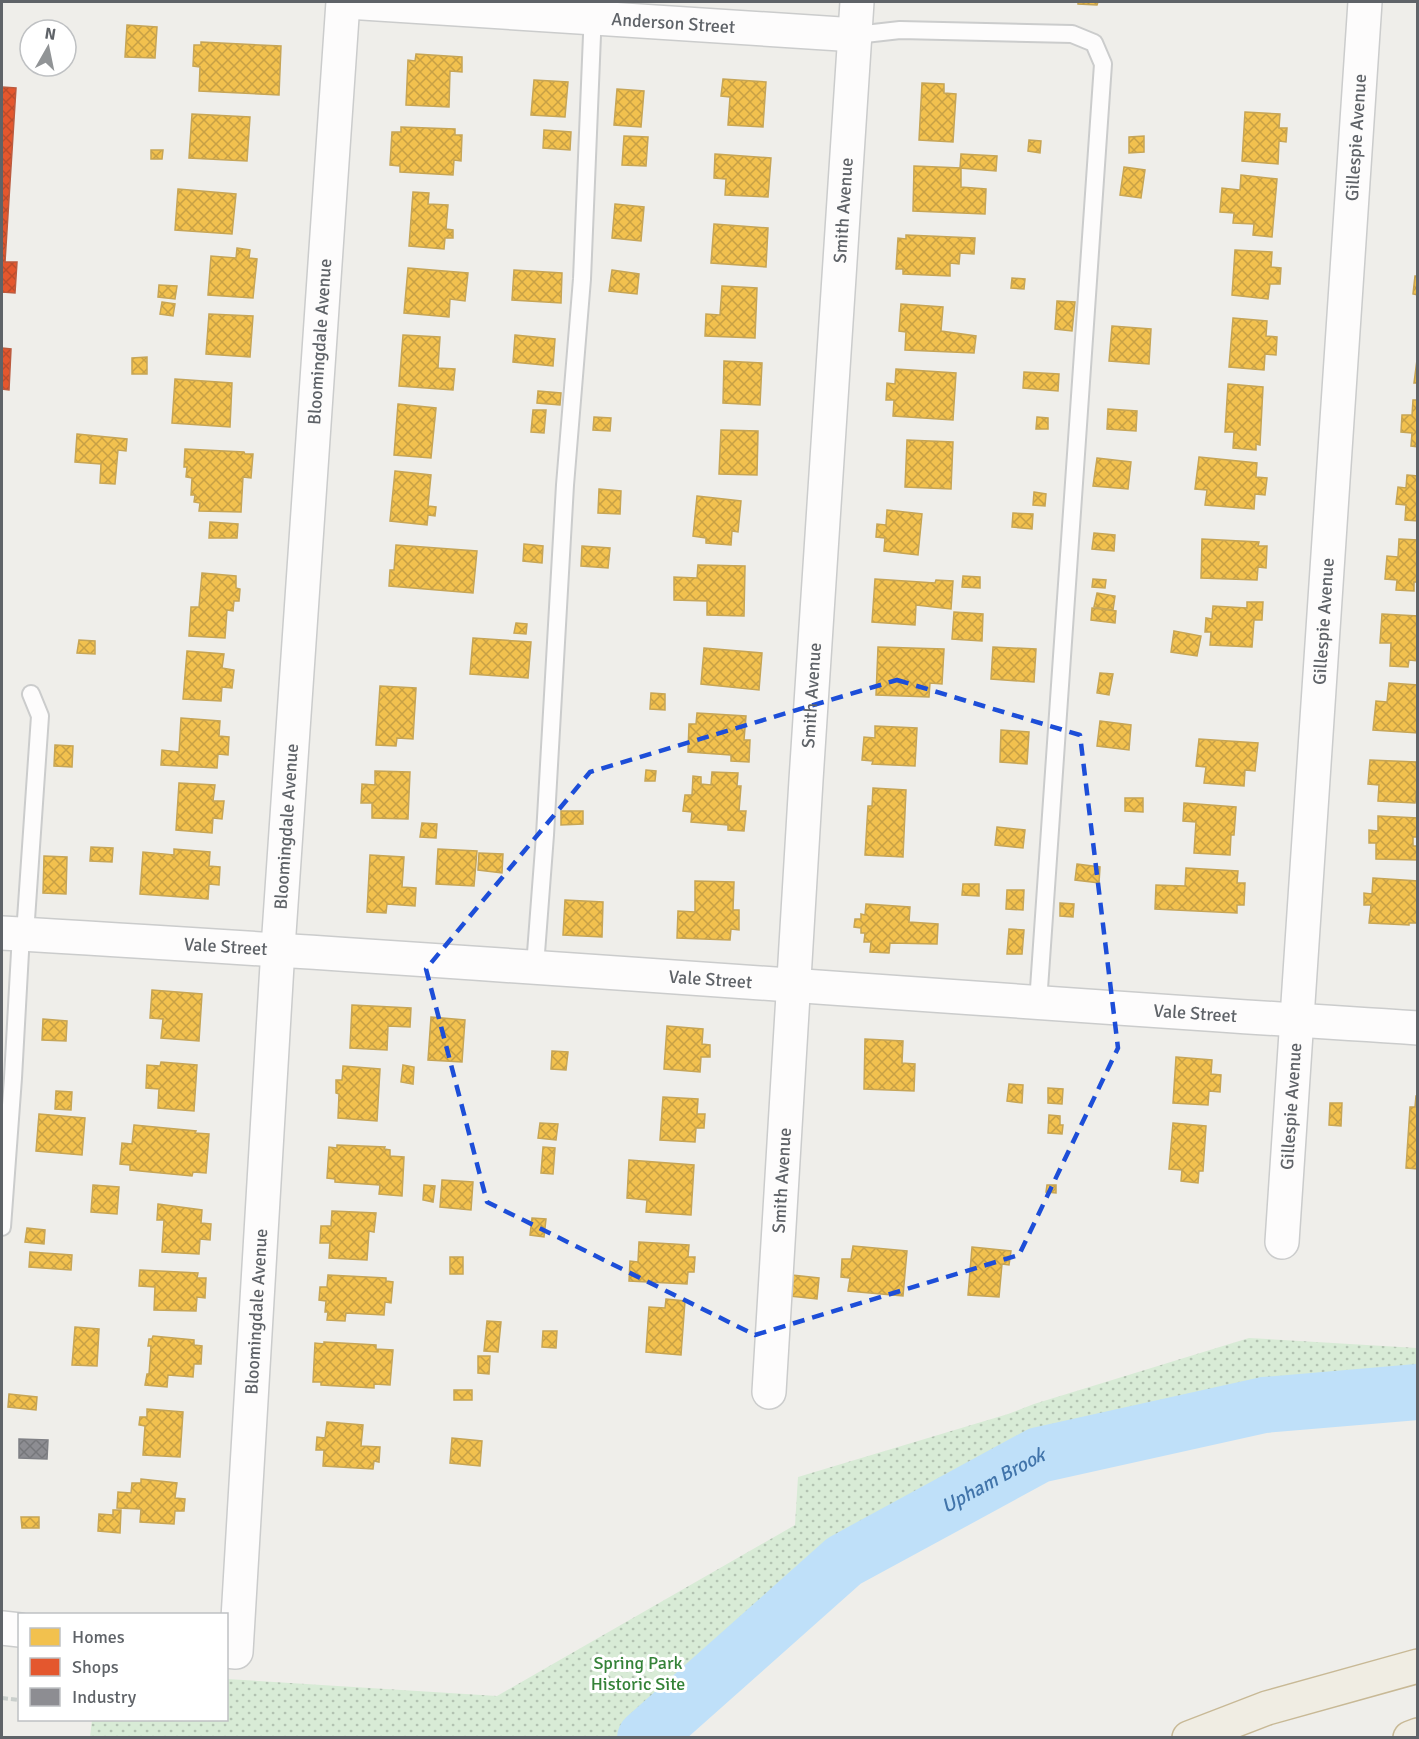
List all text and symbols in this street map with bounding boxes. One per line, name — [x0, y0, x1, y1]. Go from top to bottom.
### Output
street label: Anderson Street — [611, 8, 736, 38]
north arrow — [18, 18, 78, 78]
text: N — [43, 23, 57, 45]
street label: Gillespie Avenue — [1341, 73, 1371, 202]
street label: Smith Avenue — [829, 157, 858, 264]
street label: Bloomingdale Avenue — [303, 258, 336, 426]
street label: Gillespie Avenue — [1308, 557, 1339, 686]
street label: Smith Avenue — [797, 642, 826, 749]
street label: Bloomingdale Avenue — [270, 743, 303, 910]
street label: Vale Street — [183, 933, 268, 960]
street label: Vale Street — [668, 966, 753, 993]
street label: Vale Street — [1153, 1000, 1238, 1027]
street label: Gillespie Avenue — [1276, 1042, 1306, 1171]
street label: Smith Avenue — [768, 1127, 796, 1234]
street label: Bloomingdale Avenue — [240, 1228, 272, 1395]
water label: Upham Brook — [937, 1442, 1049, 1519]
legend — [18, 1613, 228, 1721]
text: Homes — [72, 1626, 125, 1648]
park label: Spring Park Historic Site — [591, 1652, 685, 1695]
text: Shops — [72, 1656, 119, 1678]
text: Industry — [72, 1686, 137, 1708]

